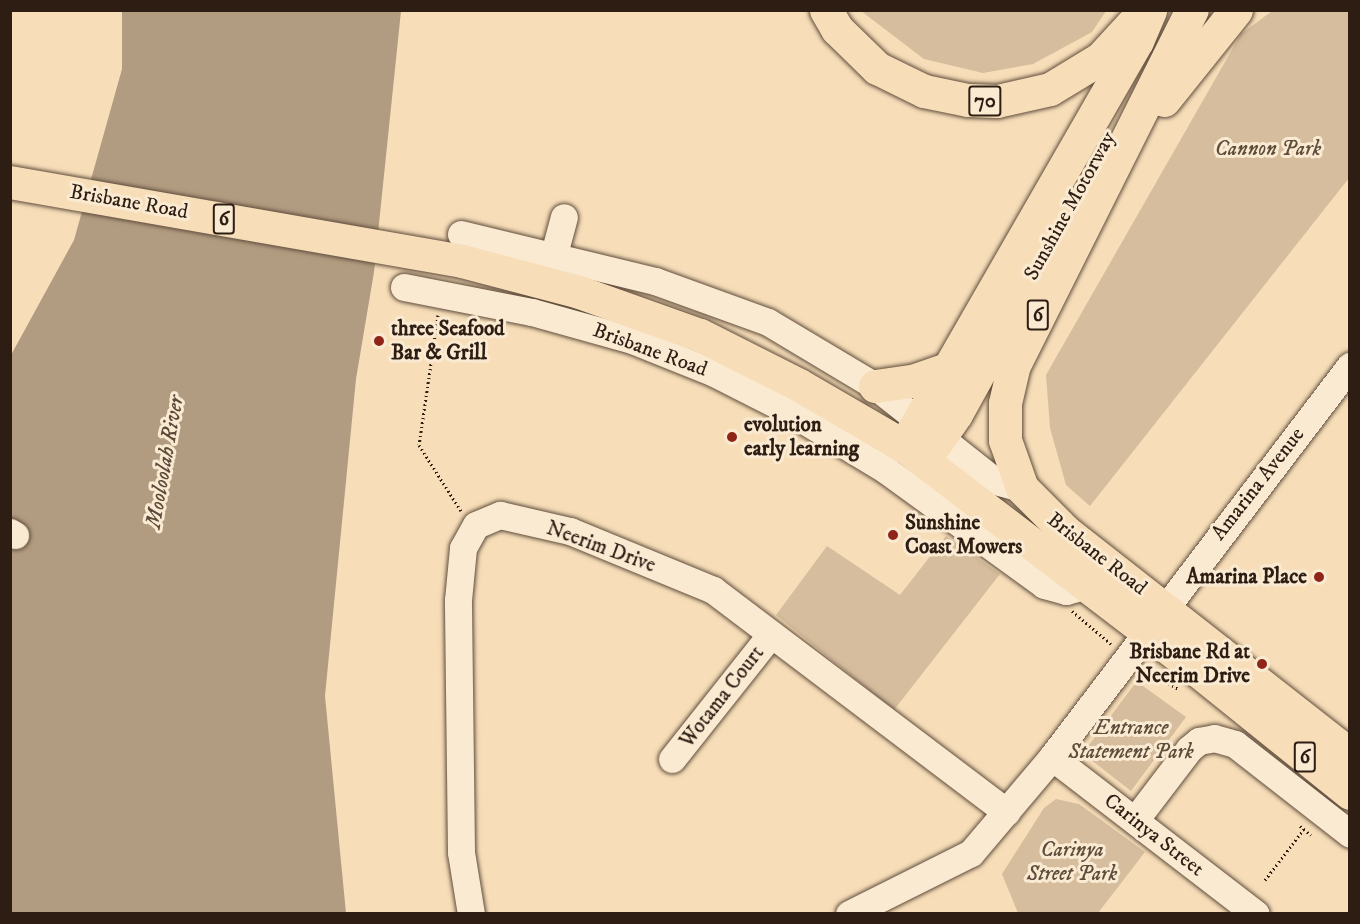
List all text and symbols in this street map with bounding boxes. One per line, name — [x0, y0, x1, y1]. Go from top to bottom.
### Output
road number: 70 — [967, 84, 1003, 118]
street label: Sunshine Motorway — [1019, 127, 1121, 285]
park label: Cannon Park — [1215, 136, 1321, 162]
street label: Brisbane Road — [68, 179, 190, 225]
road number: 6 — [212, 202, 236, 236]
road number: 6 — [1026, 298, 1050, 332]
place label: three Seafood Bar & Grill — [391, 316, 505, 366]
street label: Brisbane Road — [589, 318, 711, 382]
marker: three Seafood Bar & Grill — [372, 334, 386, 348]
water label: Mooloolah River — [140, 394, 190, 530]
place label: evolution early learning — [744, 412, 859, 462]
street label: Amarina Avenue — [1206, 423, 1310, 545]
marker: evolution early learning — [725, 430, 739, 444]
street label: Brisbane Road — [1042, 507, 1152, 601]
place label: Sunshine Coast Mowers — [905, 510, 1022, 560]
street label: Neerim Drive — [543, 516, 659, 578]
marker: Sunshine Coast Mowers — [886, 528, 900, 542]
place label: Amarina Place — [1186, 564, 1307, 590]
marker: Amarina Place — [1312, 570, 1326, 584]
place label: Brisbane Rd at Neerim Drive — [1129, 639, 1250, 689]
street label: Wotama Court — [674, 641, 770, 753]
marker: Brisbane Rd at Neerim Drive — [1255, 657, 1269, 671]
park label: Entrance Statement Park — [1068, 715, 1194, 765]
road number: 6 — [1293, 740, 1317, 774]
street label: Carinya Street — [1099, 788, 1209, 882]
park label: Carinya Street Park — [1027, 837, 1117, 887]

